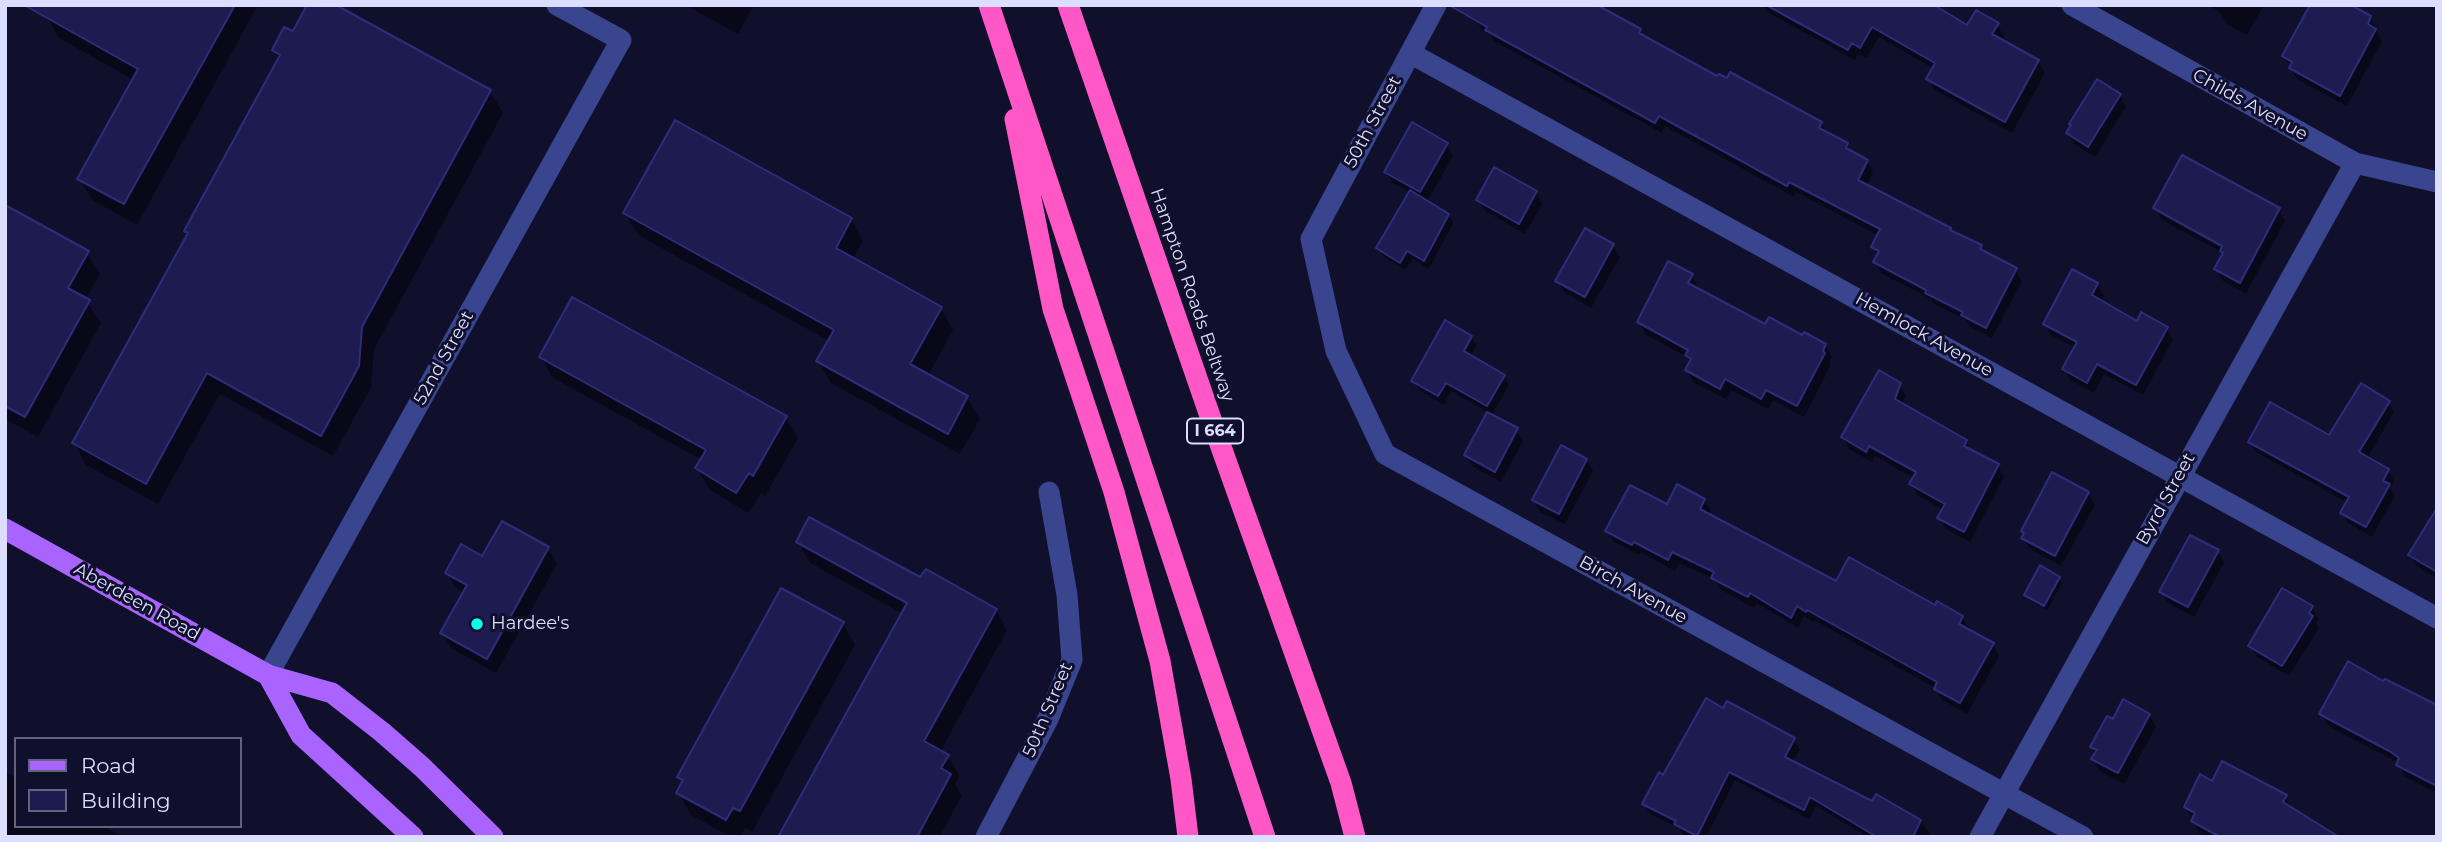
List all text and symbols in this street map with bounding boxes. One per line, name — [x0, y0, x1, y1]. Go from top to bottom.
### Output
street label: Childs Avenue — [2189, 64, 2311, 146]
street label: 50th Street — [1340, 72, 1406, 172]
street label: Hampton Roads Beltway — [1145, 186, 1239, 404]
street label: Hemlock Avenue — [1851, 288, 1997, 382]
street label: 52nd Street — [409, 307, 479, 409]
road number: I 664 — [1187, 418, 1243, 444]
street label: Byrd Street — [2132, 449, 2200, 549]
street label: Birch Avenue — [1575, 551, 1691, 629]
street label: Aberdeen Road — [70, 558, 204, 646]
place label: Hardee's — [491, 613, 569, 635]
marker: Hardee's — [469, 616, 485, 632]
street label: 50th Street — [1018, 659, 1078, 761]
legend — [14, 737, 242, 828]
text: Road — [81, 753, 136, 778]
text: Building — [81, 788, 171, 813]

